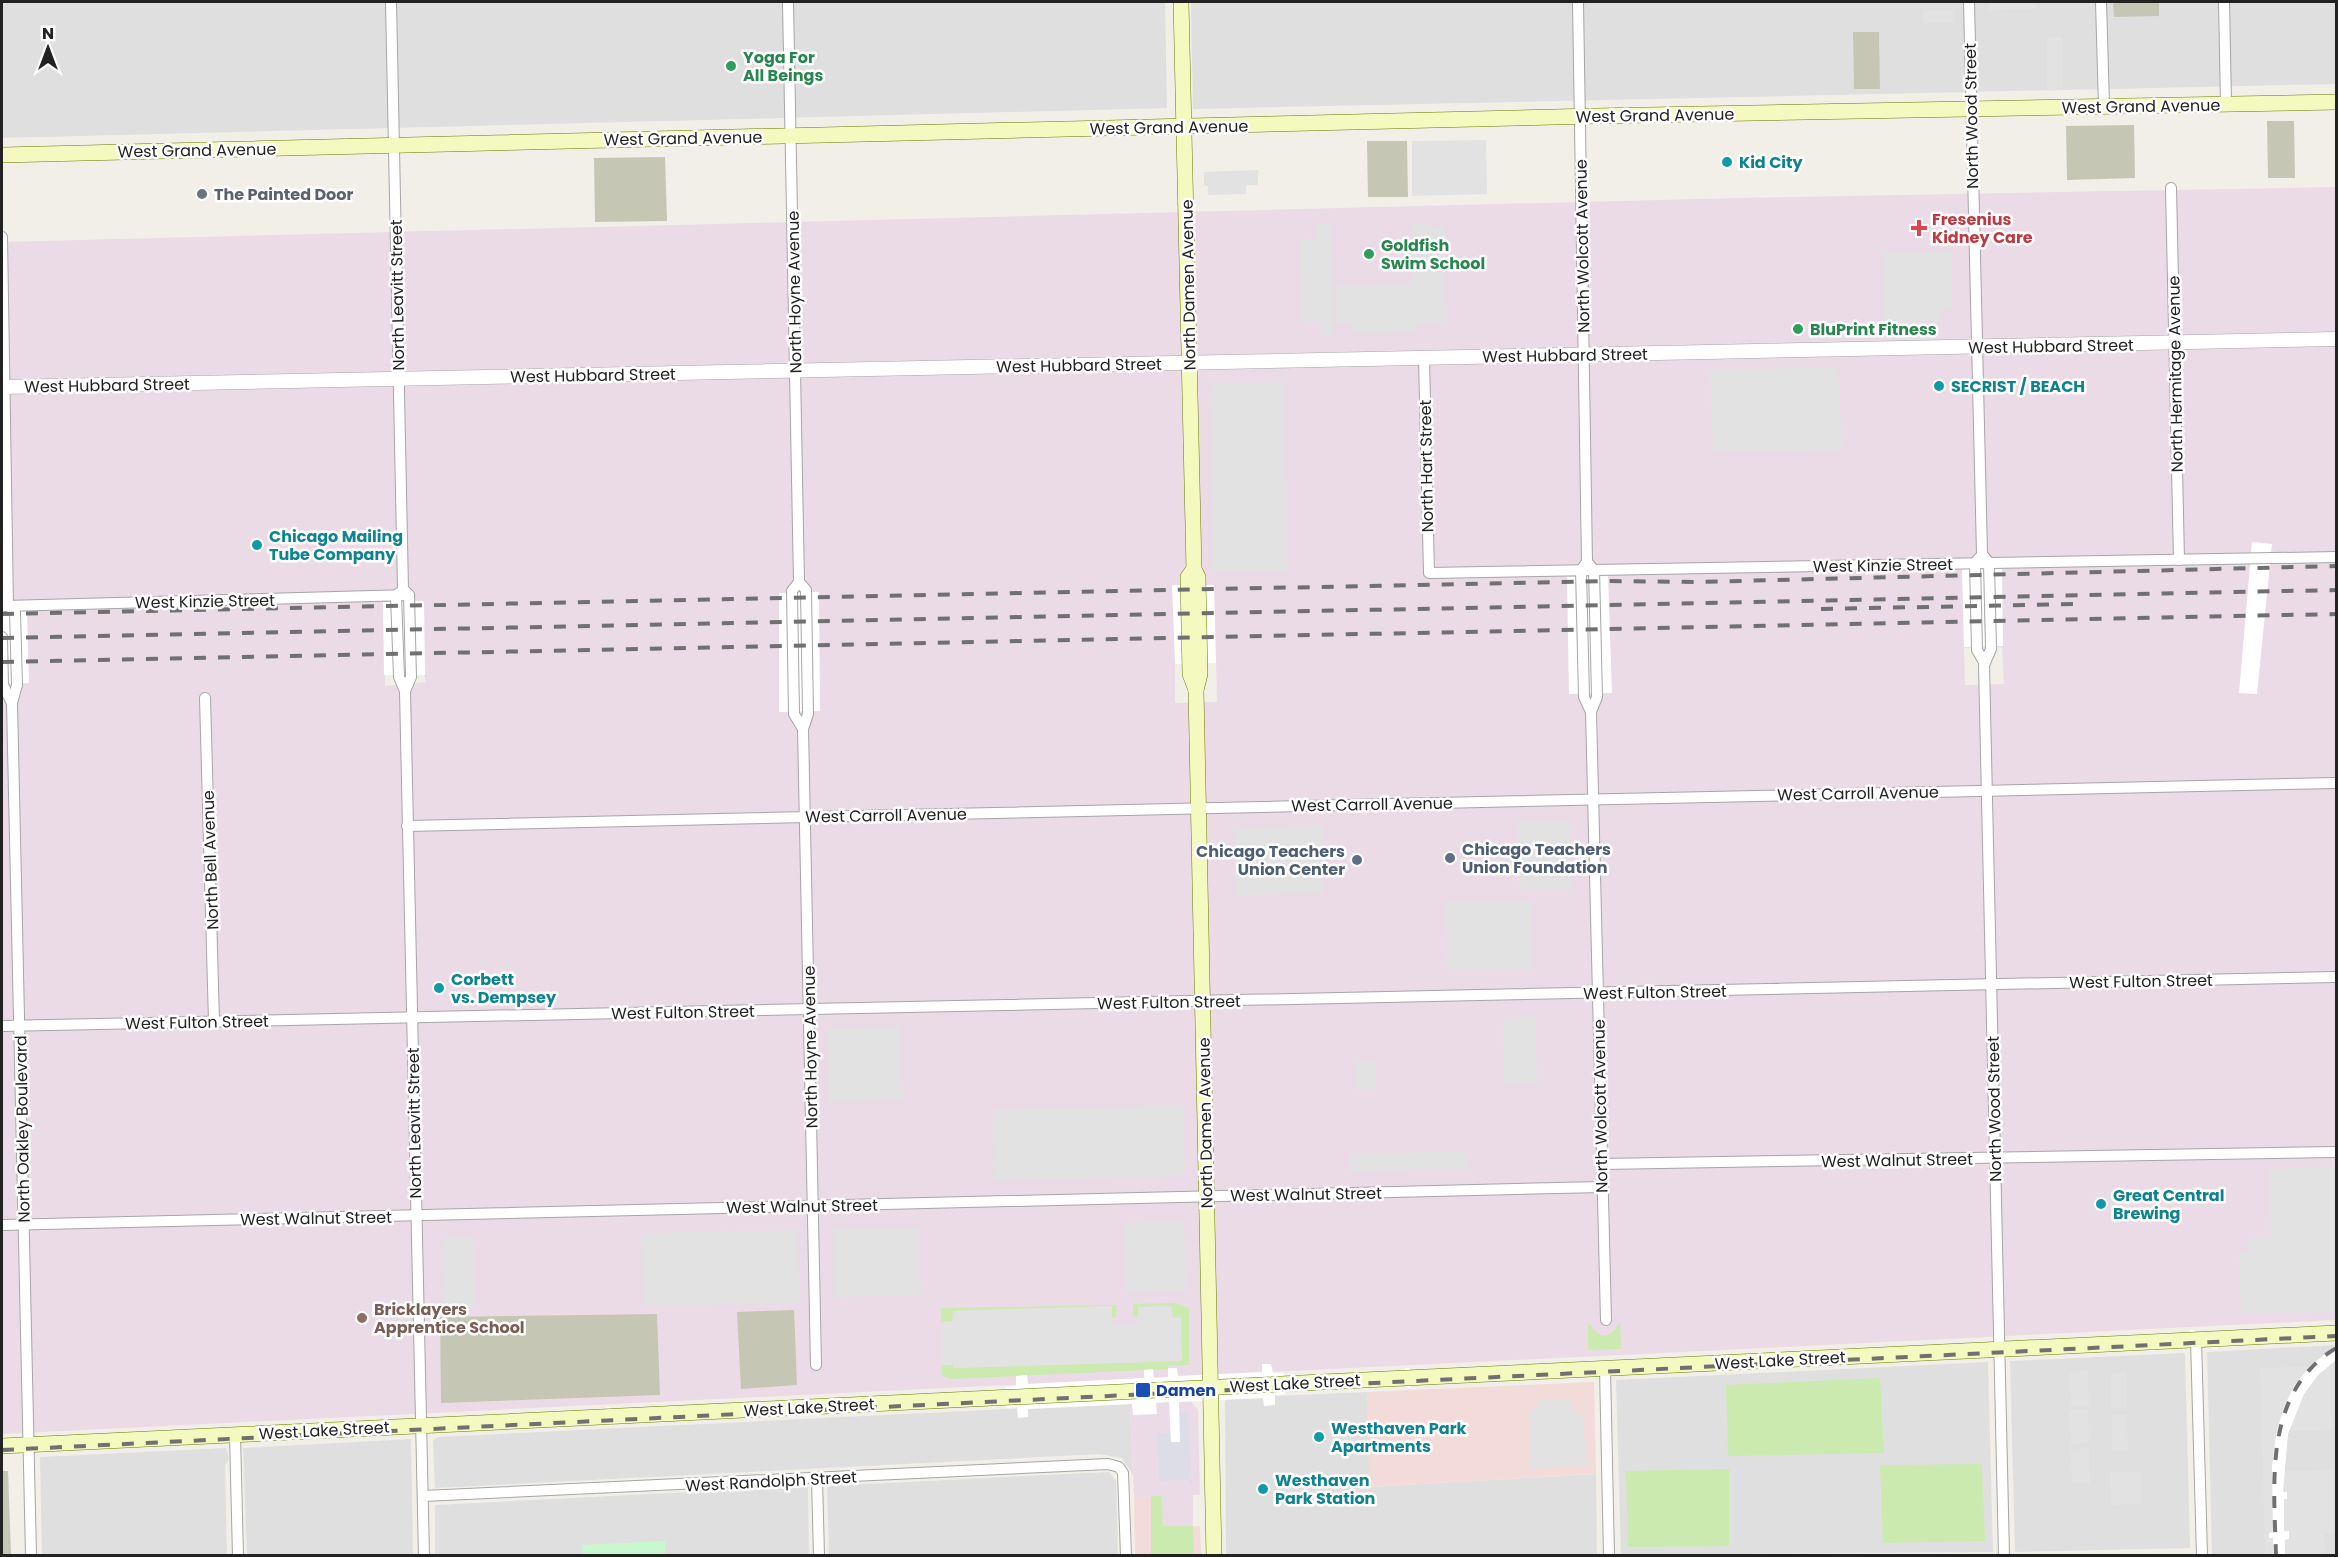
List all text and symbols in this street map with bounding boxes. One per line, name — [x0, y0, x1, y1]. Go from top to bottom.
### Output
north arrow — [18, 18, 78, 78]
text: N — [42, 22, 54, 45]
street label: North Wood Street — [1959, 43, 1984, 189]
place label: Yoga For All Beings — [743, 46, 823, 87]
marker: Yoga For All Beings — [724, 59, 738, 73]
street label: West Grand Avenue — [2062, 94, 2221, 119]
street label: West Grand Avenue — [1576, 103, 1735, 128]
street label: West Grand Avenue — [1090, 115, 1249, 140]
street label: West Grand Avenue — [604, 126, 763, 151]
street label: West Grand Avenue — [118, 138, 277, 163]
place label: Kid City — [1739, 151, 1804, 174]
marker: Kid City — [1720, 155, 1734, 169]
street label: North Wolcott Avenue — [1569, 159, 1596, 333]
place label: The Painted Door — [214, 183, 353, 206]
marker: The Painted Door — [195, 187, 209, 201]
street label: North Damen Avenue — [1176, 199, 1201, 371]
place label: Fresenius Kidney Care — [1932, 208, 2033, 249]
street label: North Hoyne Avenue — [782, 210, 807, 373]
street label: North Leavitt Street — [385, 219, 410, 371]
marker: Fresenius Kidney Care — [1910, 219, 1928, 237]
place label: Goldfish Swim School — [1381, 234, 1485, 275]
marker: Goldfish Swim School — [1362, 247, 1376, 261]
street label: North Hermitage Avenue — [2162, 275, 2189, 473]
place label: BluPrint Fitness — [1810, 318, 1937, 341]
marker: BluPrint Fitness — [1791, 322, 1805, 336]
street label: West Hubbard Street — [1968, 334, 2134, 359]
street label: West Hubbard Street — [1482, 343, 1648, 368]
street label: West Hubbard Street — [996, 353, 1162, 378]
street label: West Hubbard Street — [510, 363, 676, 388]
street label: West Hubbard Street — [24, 373, 190, 398]
place label: SECRIST / BEACH — [1951, 375, 2085, 398]
marker: SECRIST / BEACH — [1932, 379, 1946, 393]
street label: North Hart Street — [1414, 399, 1439, 532]
place label: Chicago Mailing Tube Company — [269, 525, 403, 566]
marker: Chicago Mailing Tube Company — [250, 538, 264, 552]
street label: West Kinzie Street — [1813, 553, 1953, 578]
street label: West Kinzie Street — [135, 589, 275, 614]
street label: West Carroll Avenue — [1777, 781, 1939, 806]
street label: North Bell Avenue — [197, 790, 224, 930]
street label: West Carroll Avenue — [1291, 792, 1453, 817]
street label: West Carroll Avenue — [805, 803, 967, 828]
place label: Chicago Teachers Union Foundation — [1462, 838, 1611, 879]
place label: Chicago Teachers Union Center — [1196, 840, 1345, 881]
marker: Chicago Teachers Union Foundation — [1443, 851, 1457, 865]
marker: Chicago Teachers Union Center — [1350, 853, 1364, 867]
street label: North Hoyne Avenue — [798, 965, 823, 1128]
place label: Corbett vs. Dempsey — [451, 968, 557, 1009]
street label: West Fulton Street — [2069, 969, 2213, 994]
street label: West Fulton Street — [1583, 980, 1727, 1005]
marker: Corbett vs. Dempsey — [432, 981, 446, 995]
street label: West Fulton Street — [1097, 990, 1241, 1015]
street label: West Fulton Street — [611, 1000, 755, 1025]
street label: West Fulton Street — [125, 1010, 269, 1035]
street label: North Wolcott Avenue — [1587, 1019, 1614, 1193]
street label: North Oakley Boulevard — [9, 1035, 36, 1223]
street label: North Wood Street — [1982, 1036, 2007, 1182]
street label: North Damen Avenue — [1193, 1037, 1218, 1209]
street label: North Leavitt Street — [402, 1047, 427, 1199]
street label: West Walnut Street — [1821, 1148, 1973, 1173]
street label: West Walnut Street — [1230, 1182, 1382, 1207]
place label: Great Central Brewing — [2113, 1184, 2224, 1225]
street label: West Walnut Street — [726, 1194, 878, 1219]
marker: Great Central Brewing — [2094, 1197, 2108, 1211]
street label: West Walnut Street — [240, 1206, 392, 1231]
place label: Bricklayers Apprentice School — [374, 1298, 525, 1339]
marker: Bricklayers Apprentice School — [355, 1311, 369, 1325]
street label: West Lake Street — [1714, 1346, 1846, 1375]
street label: West Lake Street — [1229, 1369, 1361, 1398]
place label: Damen — [1156, 1379, 1216, 1402]
marker: Damen — [1134, 1381, 1152, 1399]
street label: West Lake Street — [743, 1393, 875, 1422]
street label: West Lake Street — [258, 1416, 390, 1445]
place label: Westhaven Park Apartments — [1331, 1417, 1467, 1458]
marker: Westhaven Park Apartments — [1312, 1430, 1326, 1444]
street label: West Randolph Street — [685, 1466, 858, 1497]
place label: Westhaven Park Station — [1275, 1469, 1375, 1510]
marker: Westhaven Park Station — [1256, 1482, 1270, 1496]

